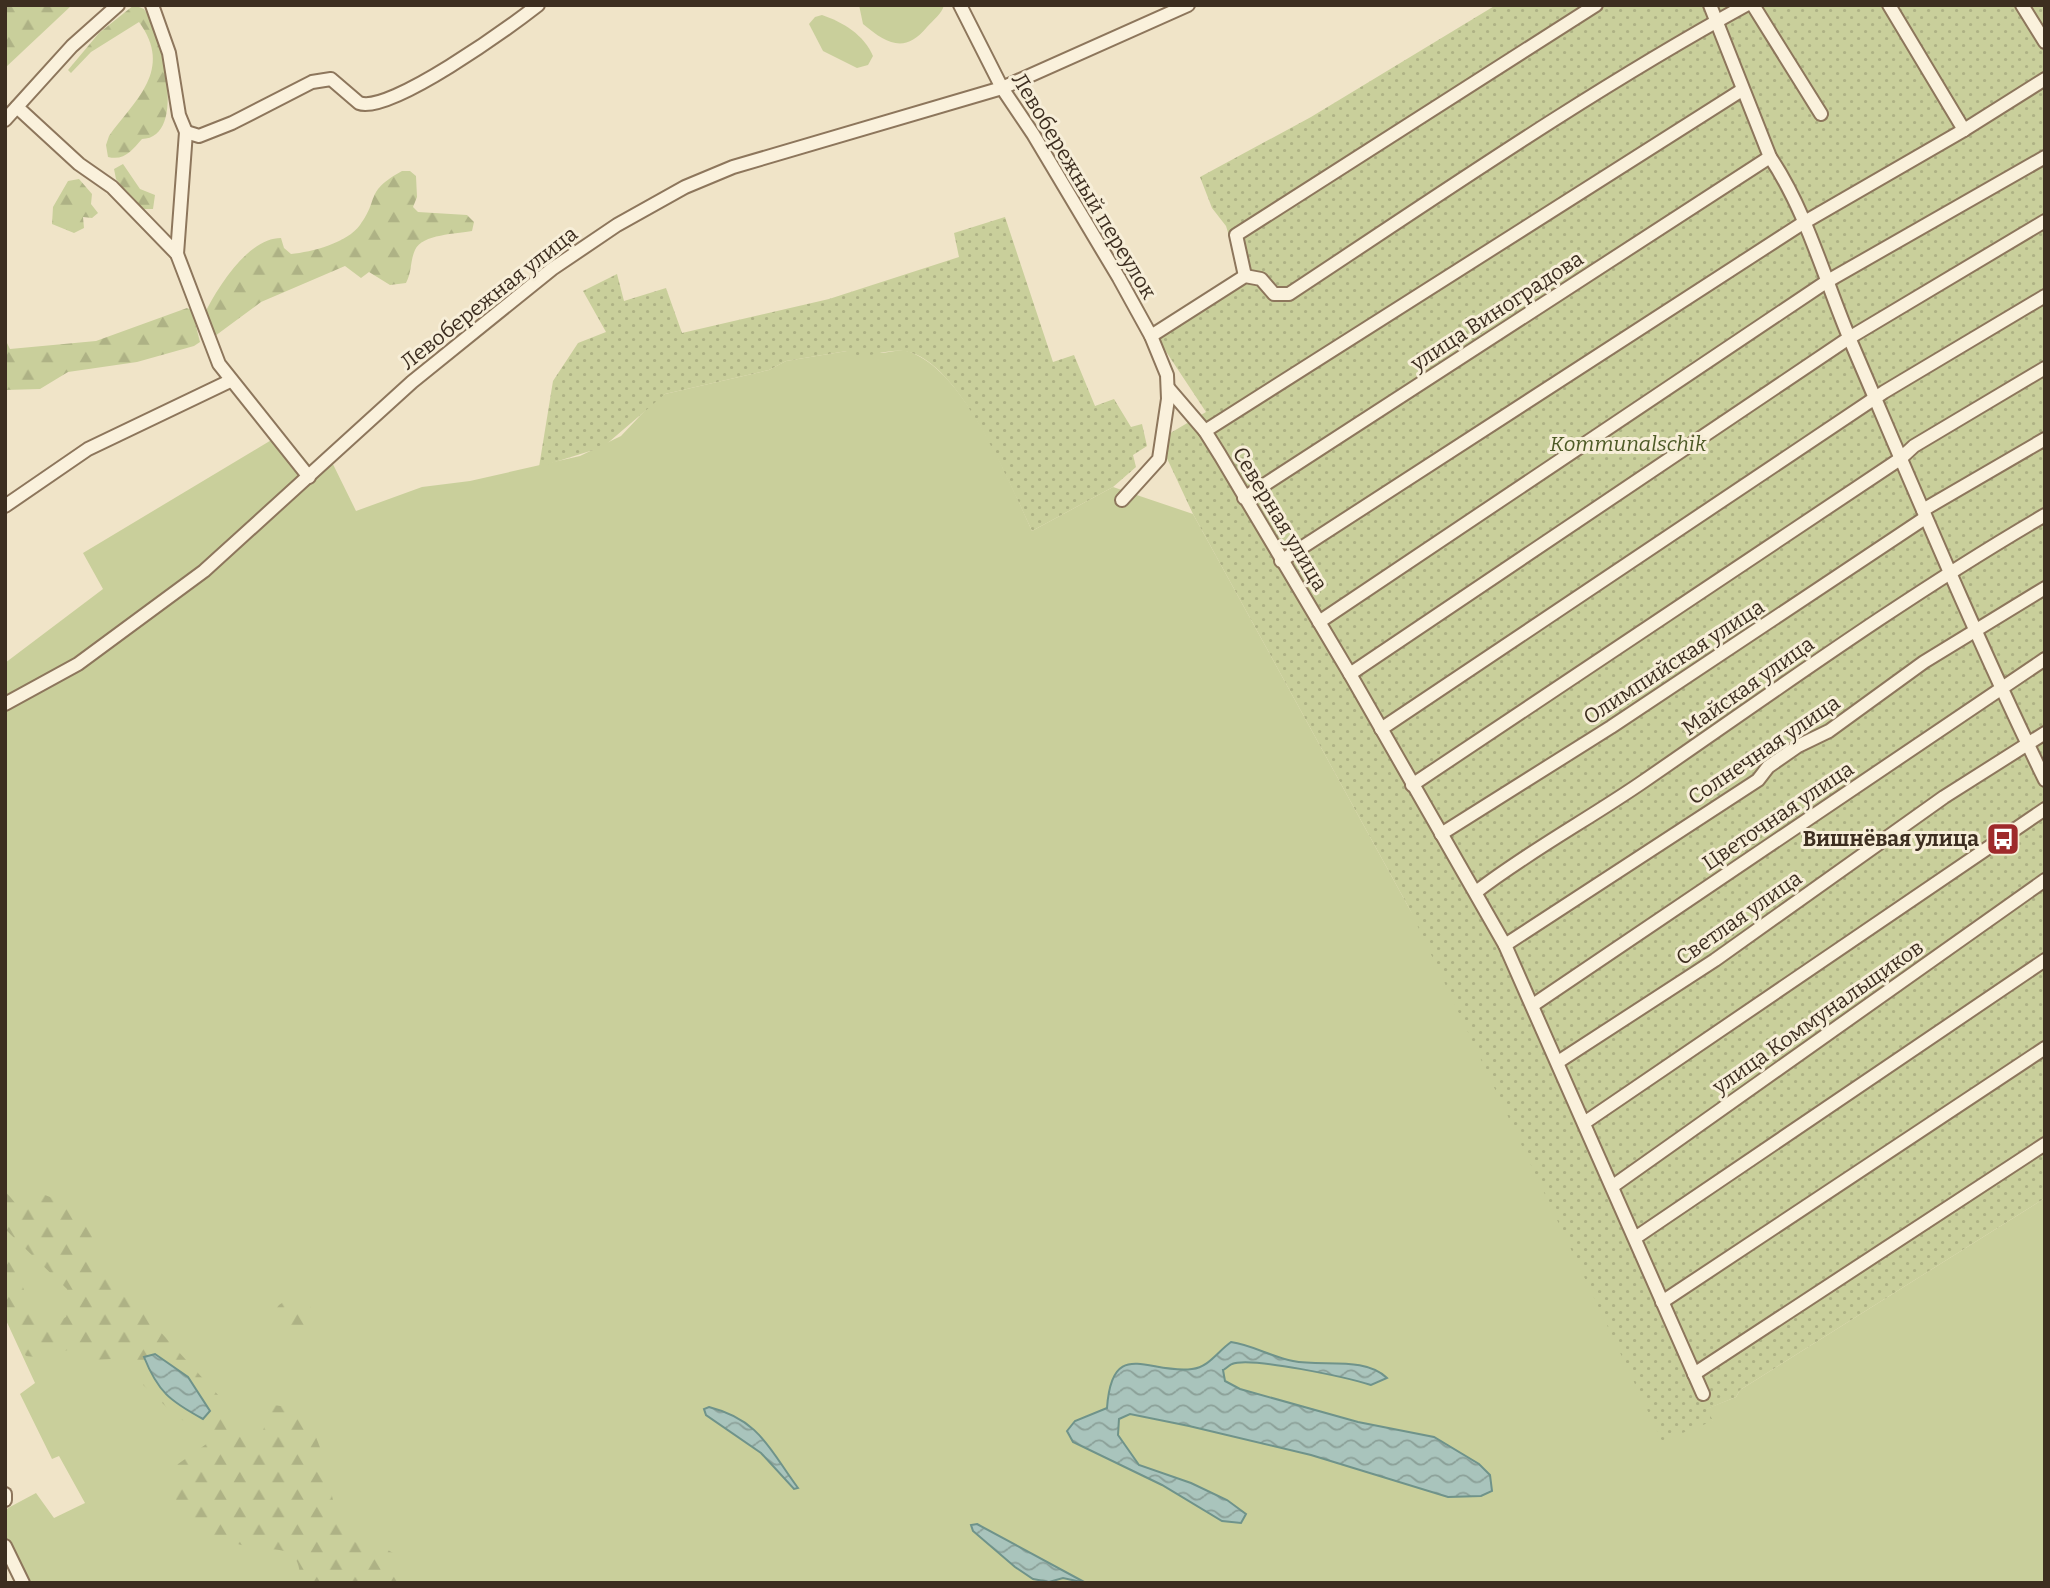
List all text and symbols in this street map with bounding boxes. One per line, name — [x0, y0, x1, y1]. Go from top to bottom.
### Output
street label: Левобережный переулок — [1006, 68, 1162, 304]
street label: Левобережная улица — [395, 220, 583, 375]
street label: улица Виноградова — [1405, 245, 1589, 377]
park label: Kommunalschik — [1550, 431, 1707, 457]
street label: Северная улица — [1227, 442, 1333, 596]
street label: Олимпийская улица — [1579, 594, 1770, 730]
street label: Майская улица — [1677, 631, 1819, 741]
street label: Солнечная улица — [1683, 689, 1845, 810]
street label: Цветочная улица — [1697, 756, 1859, 876]
bus stop icon: Вишнёвая улица — [1984, 820, 2022, 858]
place label: Вишнёвая улица — [1803, 826, 1979, 852]
street label: Светлая улица — [1671, 865, 1807, 971]
street label: улица Коммунальщиков — [1707, 934, 1928, 1100]

